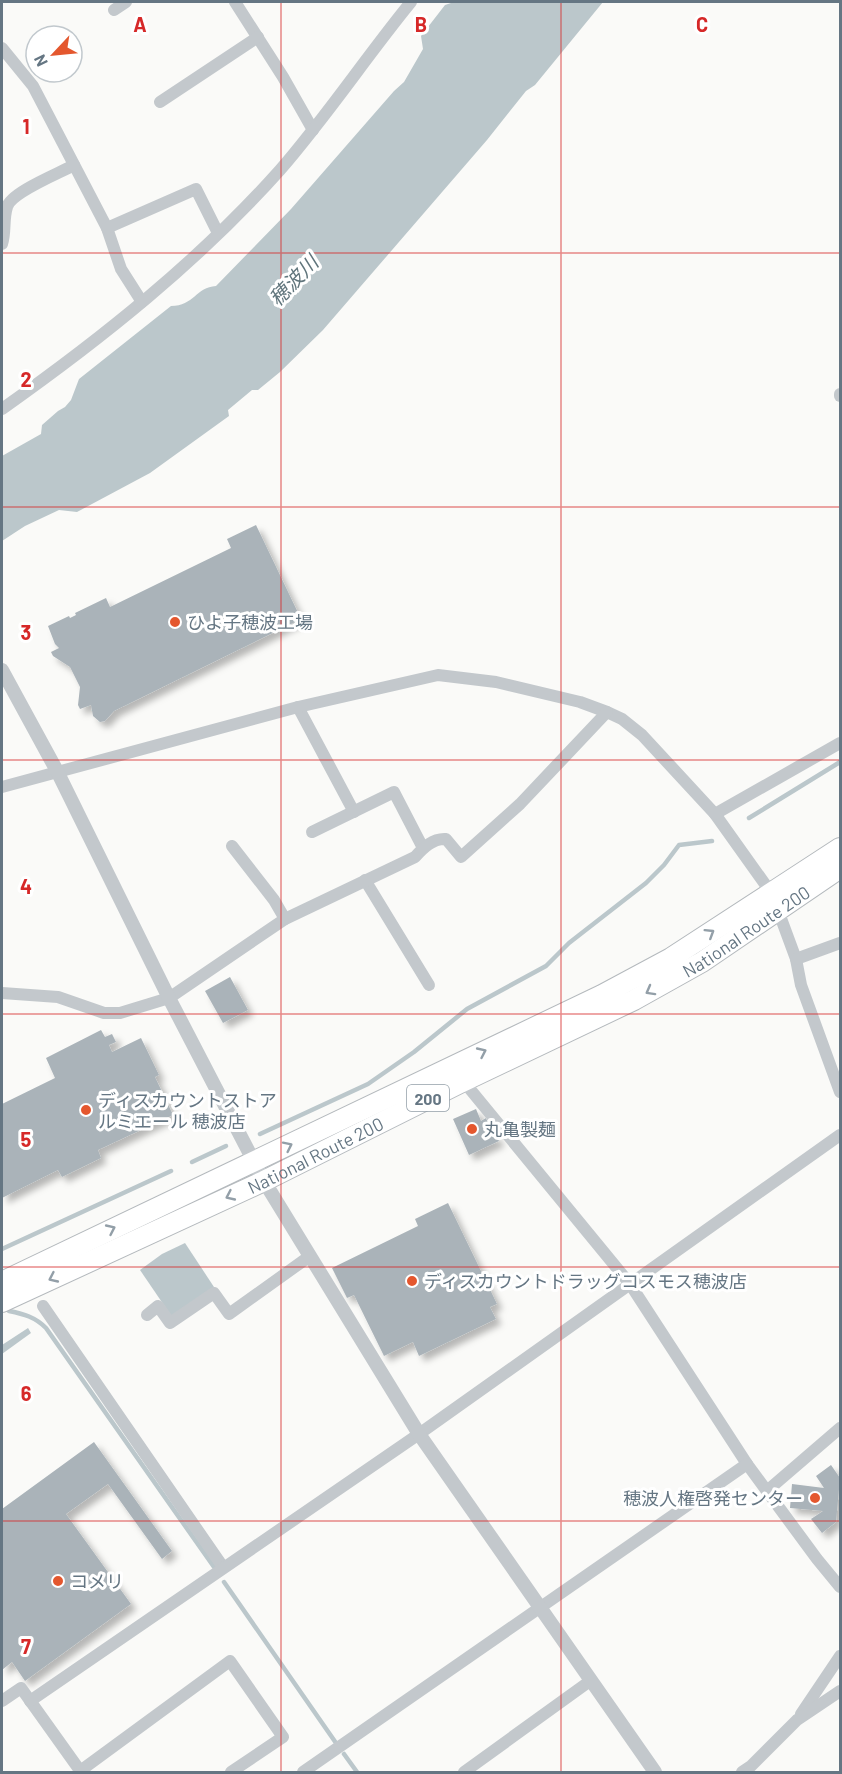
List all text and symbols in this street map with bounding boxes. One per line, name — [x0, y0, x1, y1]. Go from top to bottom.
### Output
text: A — [133, 12, 147, 36]
text: B — [415, 12, 427, 36]
text: C — [696, 12, 708, 36]
north arrow — [24, 24, 84, 84]
text: N — [29, 52, 51, 70]
text: 1 — [22, 114, 30, 138]
water label: 穂波川 — [264, 249, 324, 310]
text: 2 — [20, 367, 32, 391]
place label: ひよ子穂波工場 — [187, 611, 313, 633]
marker: ひよ子穂波工場 — [168, 615, 182, 629]
text: 3 — [21, 620, 31, 644]
text: 4 — [20, 874, 32, 898]
street label: National Route 200 — [678, 881, 814, 982]
one-way arrow — [704, 929, 715, 940]
one-way arrow — [646, 984, 656, 995]
one-way arrow — [476, 1048, 487, 1060]
road number: 200 — [407, 1085, 449, 1111]
place label: ディスカウントストア ルミエール 穂波店 — [98, 1089, 277, 1132]
marker: ディスカウントストア ルミエール 穂波店 — [79, 1103, 93, 1117]
street label: National Route 200 — [244, 1112, 387, 1198]
place label: 丸亀製麺 — [484, 1118, 556, 1140]
marker: 丸亀製麺 — [465, 1122, 479, 1136]
text: 5 — [21, 1127, 32, 1151]
one-way arrow — [281, 1142, 292, 1154]
one-way arrow — [225, 1189, 236, 1201]
one-way arrow — [105, 1225, 116, 1237]
place label: ディスカウントドラッグコスモス穂波店 — [424, 1270, 747, 1292]
one-way arrow — [48, 1271, 59, 1283]
marker: ディスカウントドラッグコスモス穂波店 — [405, 1274, 419, 1288]
text: 6 — [21, 1381, 32, 1405]
place label: 穂波人権啓発センター — [623, 1487, 803, 1509]
marker: 穂波人権啓発センター — [808, 1491, 822, 1505]
place label: コメリ — [70, 1570, 124, 1592]
marker: コメリ — [51, 1574, 65, 1588]
text: 7 — [21, 1634, 31, 1658]

